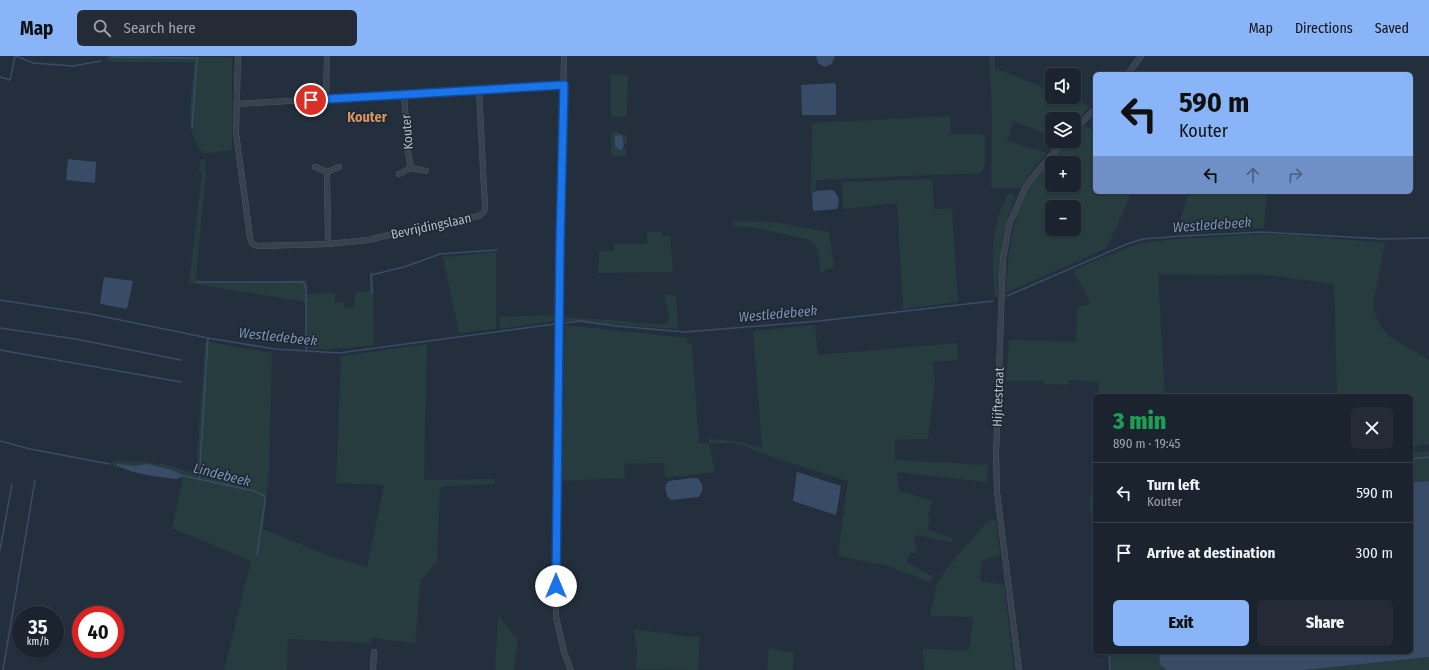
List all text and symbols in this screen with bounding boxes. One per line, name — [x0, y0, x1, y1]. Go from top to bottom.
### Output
search box — [77, 10, 357, 46]
text: Map — [20, 17, 53, 40]
icon: search — [91, 17, 113, 39]
text: Search here — [123, 19, 196, 37]
text: Map — [1249, 20, 1273, 37]
text: Directions — [1295, 20, 1353, 37]
text: Saved — [1375, 20, 1409, 37]
map controls — [1045, 68, 1081, 236]
button: sound — [1045, 68, 1081, 104]
pin — [294, 83, 328, 117]
text: 590 m — [1179, 86, 1249, 119]
icon: left — [1113, 88, 1165, 140]
icon: arrive — [300, 89, 322, 111]
district label: Kouter — [347, 109, 388, 126]
button: layers — [1045, 112, 1081, 148]
street label: Kouter — [398, 113, 416, 150]
text: Kouter — [1179, 120, 1228, 142]
button: + — [1045, 156, 1081, 192]
icon: left — [1200, 164, 1222, 186]
icon: ahead — [1242, 164, 1264, 186]
icon: right — [1284, 164, 1306, 186]
button: − — [1045, 200, 1081, 236]
street label: Bevrijdingslaan — [389, 210, 473, 242]
water label: Westledebeek — [1172, 214, 1252, 236]
water label: Westledebeek — [738, 302, 818, 326]
water label: Westledebeek — [238, 324, 318, 350]
street label: Hijftestraat — [989, 366, 1007, 427]
text: 3 min — [1113, 407, 1166, 435]
button: close — [1351, 407, 1393, 449]
text: 890 m · 19:45 — [1113, 436, 1181, 451]
water label: Lindebeek — [192, 460, 253, 490]
text: Turn left — [1147, 476, 1200, 494]
icon: left — [1113, 482, 1135, 504]
text: 590 m — [1356, 484, 1393, 502]
text: Kouter — [1147, 494, 1182, 509]
icon: arrive — [1113, 542, 1135, 564]
text: Arrive at destination — [1147, 544, 1275, 562]
text: 300 m — [1356, 544, 1393, 562]
position arrow — [535, 565, 577, 607]
button: Exit — [1113, 600, 1249, 646]
button: Share — [1257, 600, 1393, 646]
speed limit sign: 40 — [72, 606, 124, 658]
text: 35 — [28, 615, 48, 639]
text: km/h — [27, 636, 49, 648]

